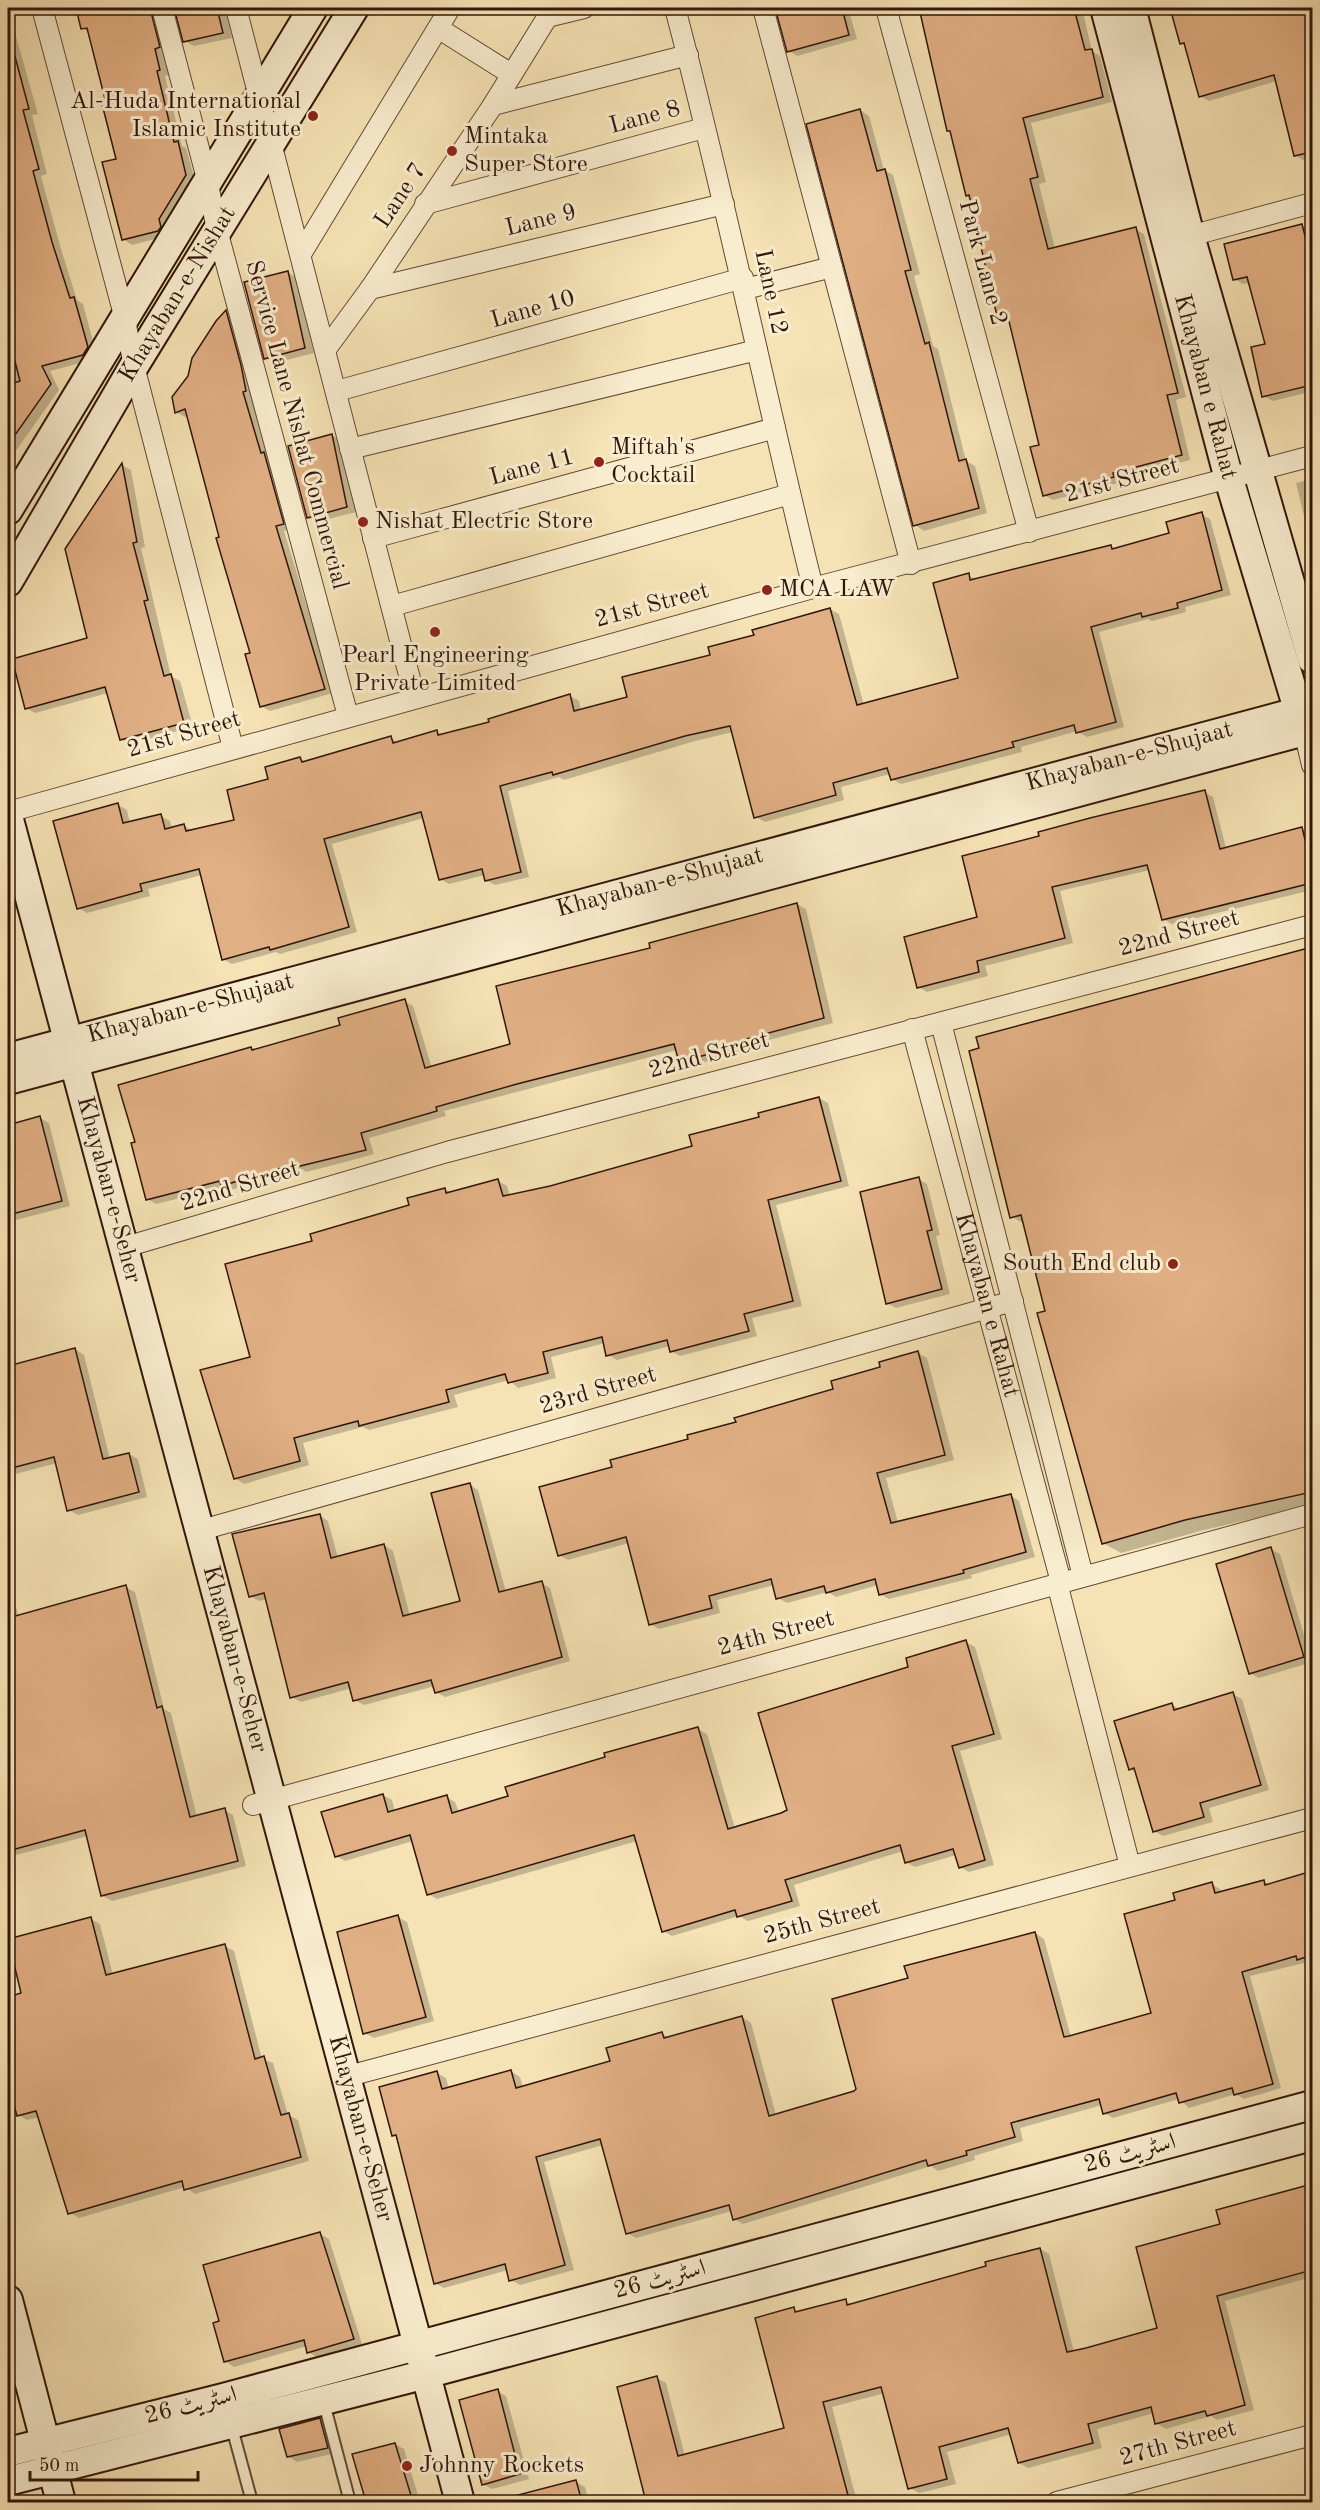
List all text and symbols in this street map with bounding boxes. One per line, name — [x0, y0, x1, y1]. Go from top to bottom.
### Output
place label: Al-Huda International Islamic Institute — [70, 90, 301, 142]
street label: Lane 8 — [607, 97, 683, 139]
marker: Al-Huda International Islamic Institute — [306, 109, 320, 123]
place label: Mintaka Super Store — [464, 125, 588, 177]
marker: Mintaka Super Store — [445, 144, 459, 158]
street label: Lane 7 — [371, 159, 431, 233]
street label: Park Lane 2 — [954, 198, 1010, 328]
street label: Lane 9 — [503, 201, 579, 241]
street label: Khayaban-e-Nishat — [115, 203, 241, 386]
street label: Lane 12 — [749, 247, 791, 337]
street label: Service Lane Nishat Commercial — [240, 258, 352, 592]
street label: Lane 10 — [488, 287, 578, 333]
street label: Khayaban e Rahat — [1169, 292, 1241, 482]
place label: Miftah's Cocktail — [611, 436, 695, 488]
street label: Lane 11 — [487, 445, 577, 491]
street label: 21st Street — [1062, 454, 1182, 508]
marker: Miftah's Cocktail — [592, 455, 606, 469]
place label: Nishat Electric Store — [375, 510, 593, 534]
marker: Nishat Electric Store — [356, 515, 370, 529]
place label: MCA LAW — [779, 578, 895, 602]
street label: 21st Street — [592, 579, 712, 633]
marker: MCA LAW — [760, 583, 774, 597]
marker: Pearl Engineering Private Limited — [428, 625, 442, 639]
place label: Pearl Engineering Private Limited — [341, 644, 529, 696]
street label: 21st Street — [124, 707, 244, 763]
street label: Khayaban-e-Shujaat — [1023, 718, 1235, 796]
street label: Khayaban-e-Shujaat — [554, 844, 766, 922]
street label: 22nd Street — [1116, 906, 1242, 962]
street label: Khayaban-e-Shujaat — [85, 970, 297, 1048]
street label: 22nd Street — [646, 1028, 772, 1084]
street label: Khayaban-e-Seher — [72, 1094, 145, 1286]
street label: 22nd Street — [177, 1157, 303, 1217]
street label: Khayaban e Rahat — [950, 1210, 1023, 1400]
place label: South End club — [1002, 1252, 1161, 1276]
marker: South End club — [1166, 1257, 1180, 1271]
street label: 23rd Street — [537, 1363, 659, 1419]
street label: Khayaban-e-Seher — [198, 1563, 271, 1755]
street label: 24th Street — [715, 1607, 837, 1661]
street label: 25th Street — [761, 1895, 883, 1949]
street label: Khayaban-e-Seher — [323, 2033, 396, 2225]
street label: اسٹریٹ 26 — [1081, 2130, 1179, 2179]
street label: اسٹریٹ 26 — [611, 2256, 709, 2305]
street label: اسٹریٹ 26 — [142, 2383, 240, 2430]
street label: 27th Street — [1117, 2417, 1239, 2471]
scale bar — [30, 2444, 198, 2482]
place label: Johnny Rockets — [419, 2454, 584, 2478]
text: 50 m — [39, 2457, 79, 2475]
marker: Johnny Rockets — [400, 2459, 414, 2473]

